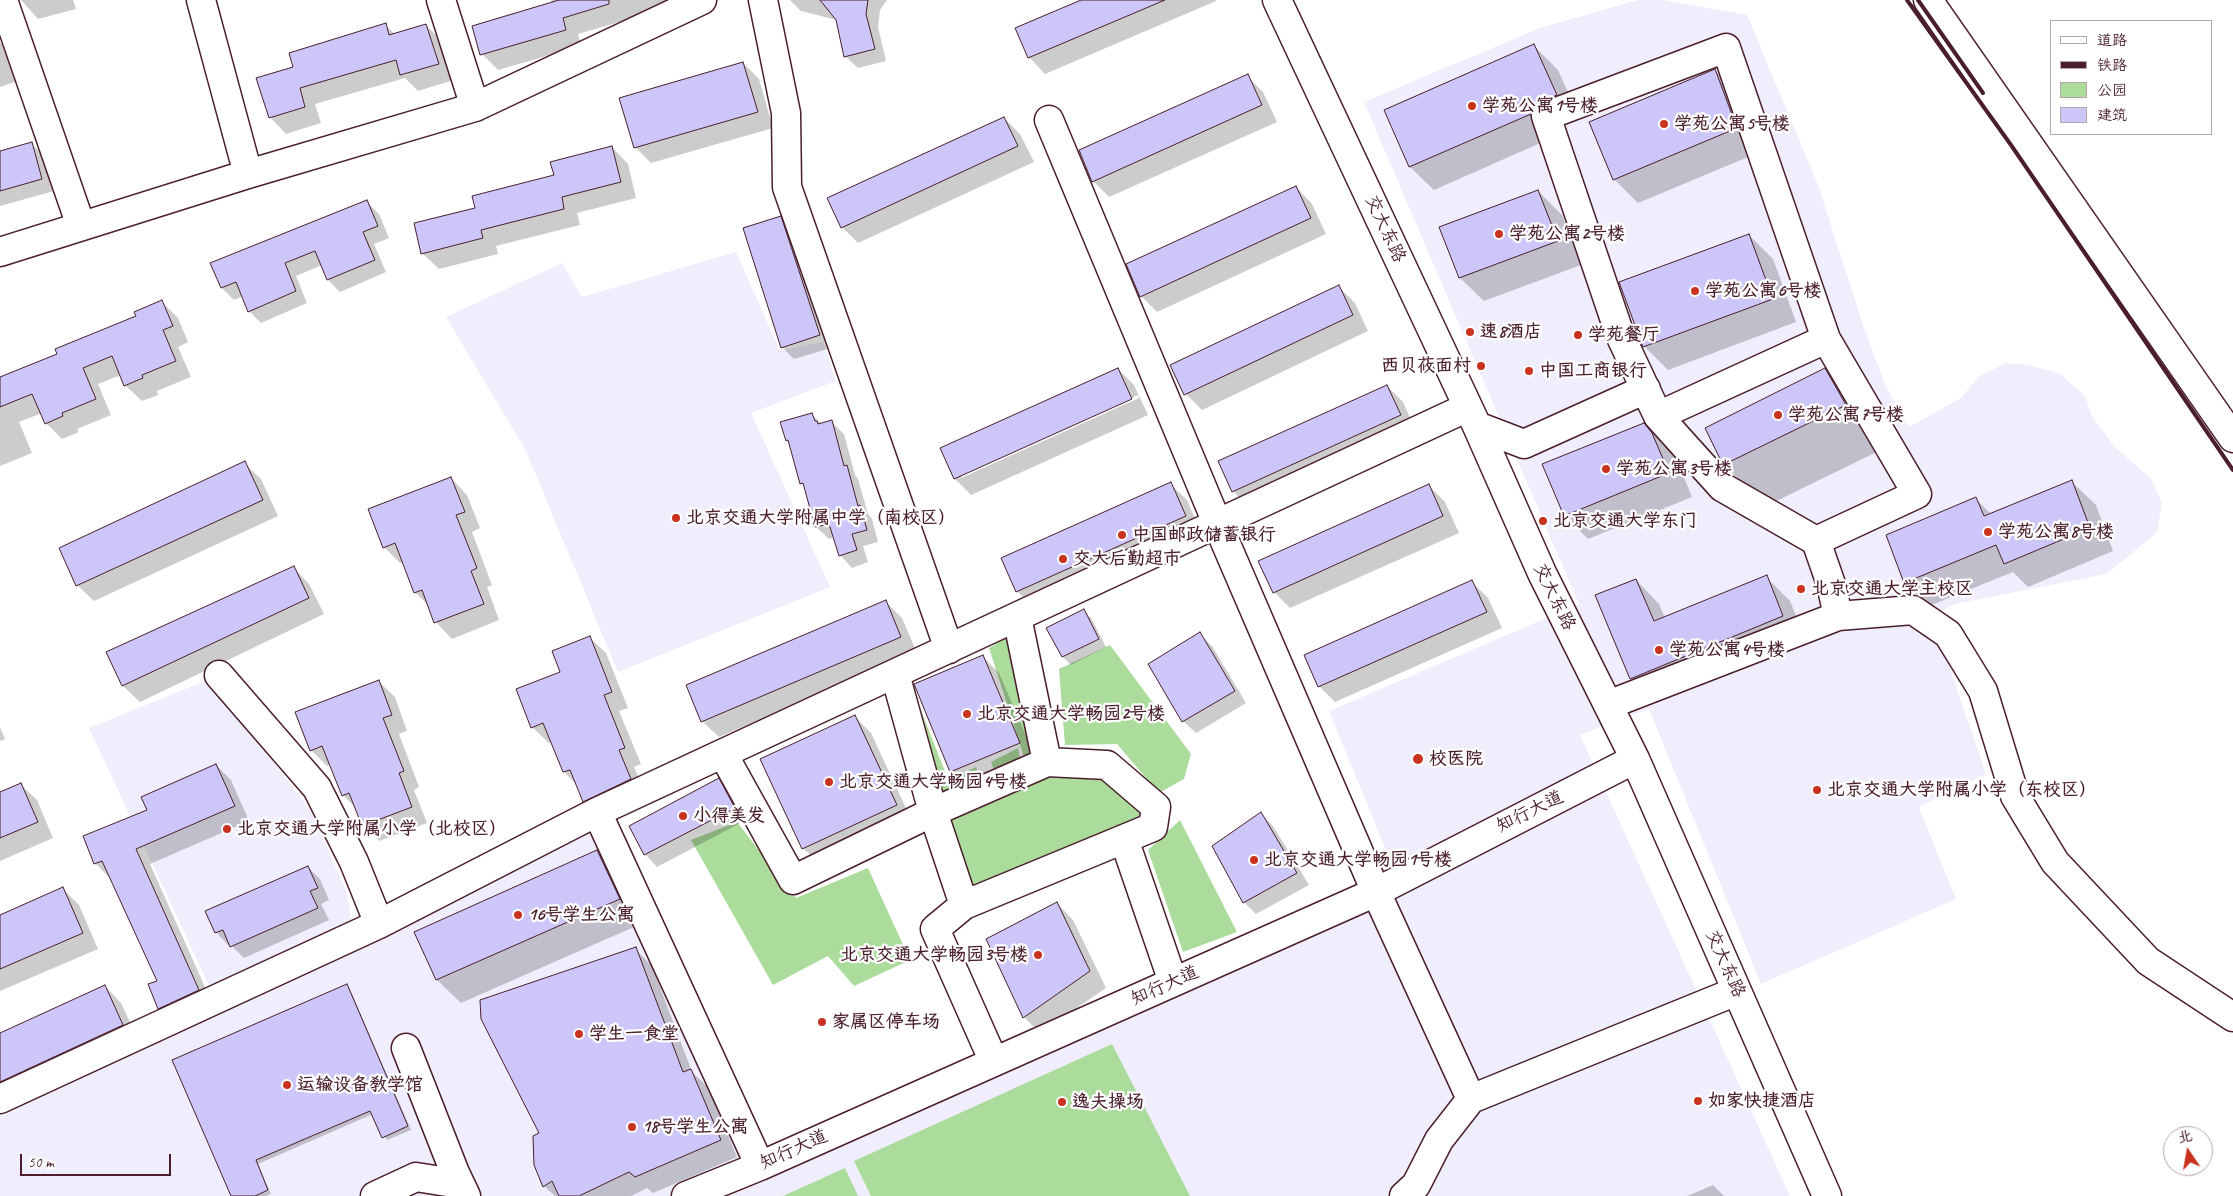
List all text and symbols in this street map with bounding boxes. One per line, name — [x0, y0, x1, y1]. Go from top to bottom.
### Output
legend — [2050, 20, 2213, 135]
text: 道路 — [2097, 31, 2127, 50]
text: 铁路 — [2097, 56, 2127, 75]
text: 公园 — [2097, 81, 2127, 100]
place label: 学苑公寓1号楼 — [1482, 95, 1598, 117]
marker: 学苑公寓1号楼 — [1466, 100, 1478, 112]
text: 建筑 — [2097, 106, 2127, 125]
place label: 学苑公寓5号楼 — [1674, 113, 1790, 135]
marker: 学苑公寓5号楼 — [1658, 118, 1670, 130]
street label: 交大东路 — [1360, 192, 1410, 266]
place label: 学苑公寓2号楼 — [1509, 223, 1625, 245]
marker: 学苑公寓2号楼 — [1493, 228, 1505, 240]
place label: 学苑公寓6号楼 — [1705, 280, 1821, 302]
marker: 学苑公寓6号楼 — [1689, 285, 1701, 297]
place label: 速8酒店 — [1480, 321, 1542, 343]
place label: 学苑餐厅 — [1588, 324, 1660, 346]
marker: 速8酒店 — [1464, 326, 1476, 338]
marker: 学苑餐厅 — [1572, 329, 1584, 341]
place label: 西贝莜面村 — [1381, 355, 1471, 377]
marker: 西贝莜面村 — [1475, 360, 1487, 372]
place label: 中国工商银行 — [1539, 360, 1647, 382]
marker: 中国工商银行 — [1523, 365, 1535, 377]
place label: 学苑公寓7号楼 — [1788, 404, 1904, 426]
marker: 学苑公寓7号楼 — [1772, 409, 1784, 421]
place label: 学苑公寓3号楼 — [1616, 458, 1732, 480]
marker: 学苑公寓3号楼 — [1600, 463, 1612, 475]
place label: 北京交通大学附属中学（南校区） — [686, 507, 956, 529]
place label: 北京交通大学东门 — [1553, 510, 1697, 532]
marker: 北京交通大学附属中学（南校区） — [670, 512, 682, 524]
marker: 北京交通大学东门 — [1537, 515, 1549, 527]
place label: 学苑公寓8号楼 — [1998, 521, 2114, 543]
place label: 中国邮政储蓄银行 — [1132, 524, 1276, 546]
marker: 学苑公寓8号楼 — [1982, 526, 1994, 538]
marker: 中国邮政储蓄银行 — [1116, 529, 1128, 541]
place label: 交大后勤超市 — [1073, 548, 1181, 570]
marker: 交大后勤超市 — [1057, 553, 1069, 565]
street label: 交大东路 — [1529, 560, 1579, 634]
place label: 北京交通大学主校区 — [1811, 578, 1973, 600]
marker: 北京交通大学主校区 — [1795, 583, 1807, 595]
place label: 学苑公寓4号楼 — [1669, 639, 1785, 661]
marker: 学苑公寓4号楼 — [1653, 644, 1665, 656]
place label: 北京交通大学畅园2号楼 — [977, 703, 1165, 725]
marker: 北京交通大学畅园2号楼 — [961, 708, 973, 720]
place label: 校医院 — [1429, 748, 1483, 770]
marker: 校医院 — [1411, 752, 1425, 766]
place label: 北京交通大学畅园4号楼 — [839, 771, 1027, 793]
marker: 北京交通大学畅园4号楼 — [823, 776, 835, 788]
place label: 北京交通大学附属小学（东校区） — [1827, 779, 2097, 801]
marker: 北京交通大学附属小学（东校区） — [1811, 784, 1823, 796]
street label: 知行大道 — [1493, 787, 1567, 837]
place label: 小得美发 — [693, 805, 765, 827]
marker: 小得美发 — [677, 810, 689, 822]
place label: 北京交通大学附属小学（北校区） — [237, 818, 507, 840]
marker: 北京交通大学附属小学（北校区） — [221, 823, 233, 835]
place label: 北京交通大学畅园1号楼 — [1264, 849, 1452, 871]
marker: 北京交通大学畅园1号楼 — [1248, 854, 1260, 866]
place label: 16号学生公寓 — [528, 904, 635, 926]
marker: 16号学生公寓 — [512, 909, 524, 921]
street label: 交大东路 — [1700, 927, 1750, 1001]
place label: 北京交通大学畅园3号楼 — [840, 944, 1028, 966]
marker: 北京交通大学畅园3号楼 — [1032, 949, 1044, 961]
street label: 知行大道 — [1128, 961, 1202, 1011]
place label: 家属区停车场 — [832, 1011, 940, 1033]
marker: 家属区停车场 — [816, 1016, 828, 1028]
place label: 学生一食堂 — [589, 1023, 679, 1045]
marker: 学生一食堂 — [573, 1028, 585, 1040]
place label: 运输设备教学馆 — [297, 1074, 423, 1096]
marker: 运输设备教学馆 — [281, 1079, 293, 1091]
place label: 如家快捷酒店 — [1708, 1090, 1816, 1112]
place label: 逸夫操场 — [1072, 1091, 1144, 1113]
marker: 如家快捷酒店 — [1692, 1095, 1704, 1107]
marker: 逸夫操场 — [1056, 1096, 1068, 1108]
place label: 18号学生公寓 — [642, 1116, 748, 1138]
marker: 18号学生公寓 — [626, 1121, 638, 1133]
street label: 知行大道 — [757, 1125, 831, 1175]
north arrow — [2163, 1126, 2213, 1176]
text: 北 — [2176, 1127, 2194, 1147]
scale bar — [22, 1144, 174, 1176]
text: 50 m — [28, 1153, 54, 1172]

